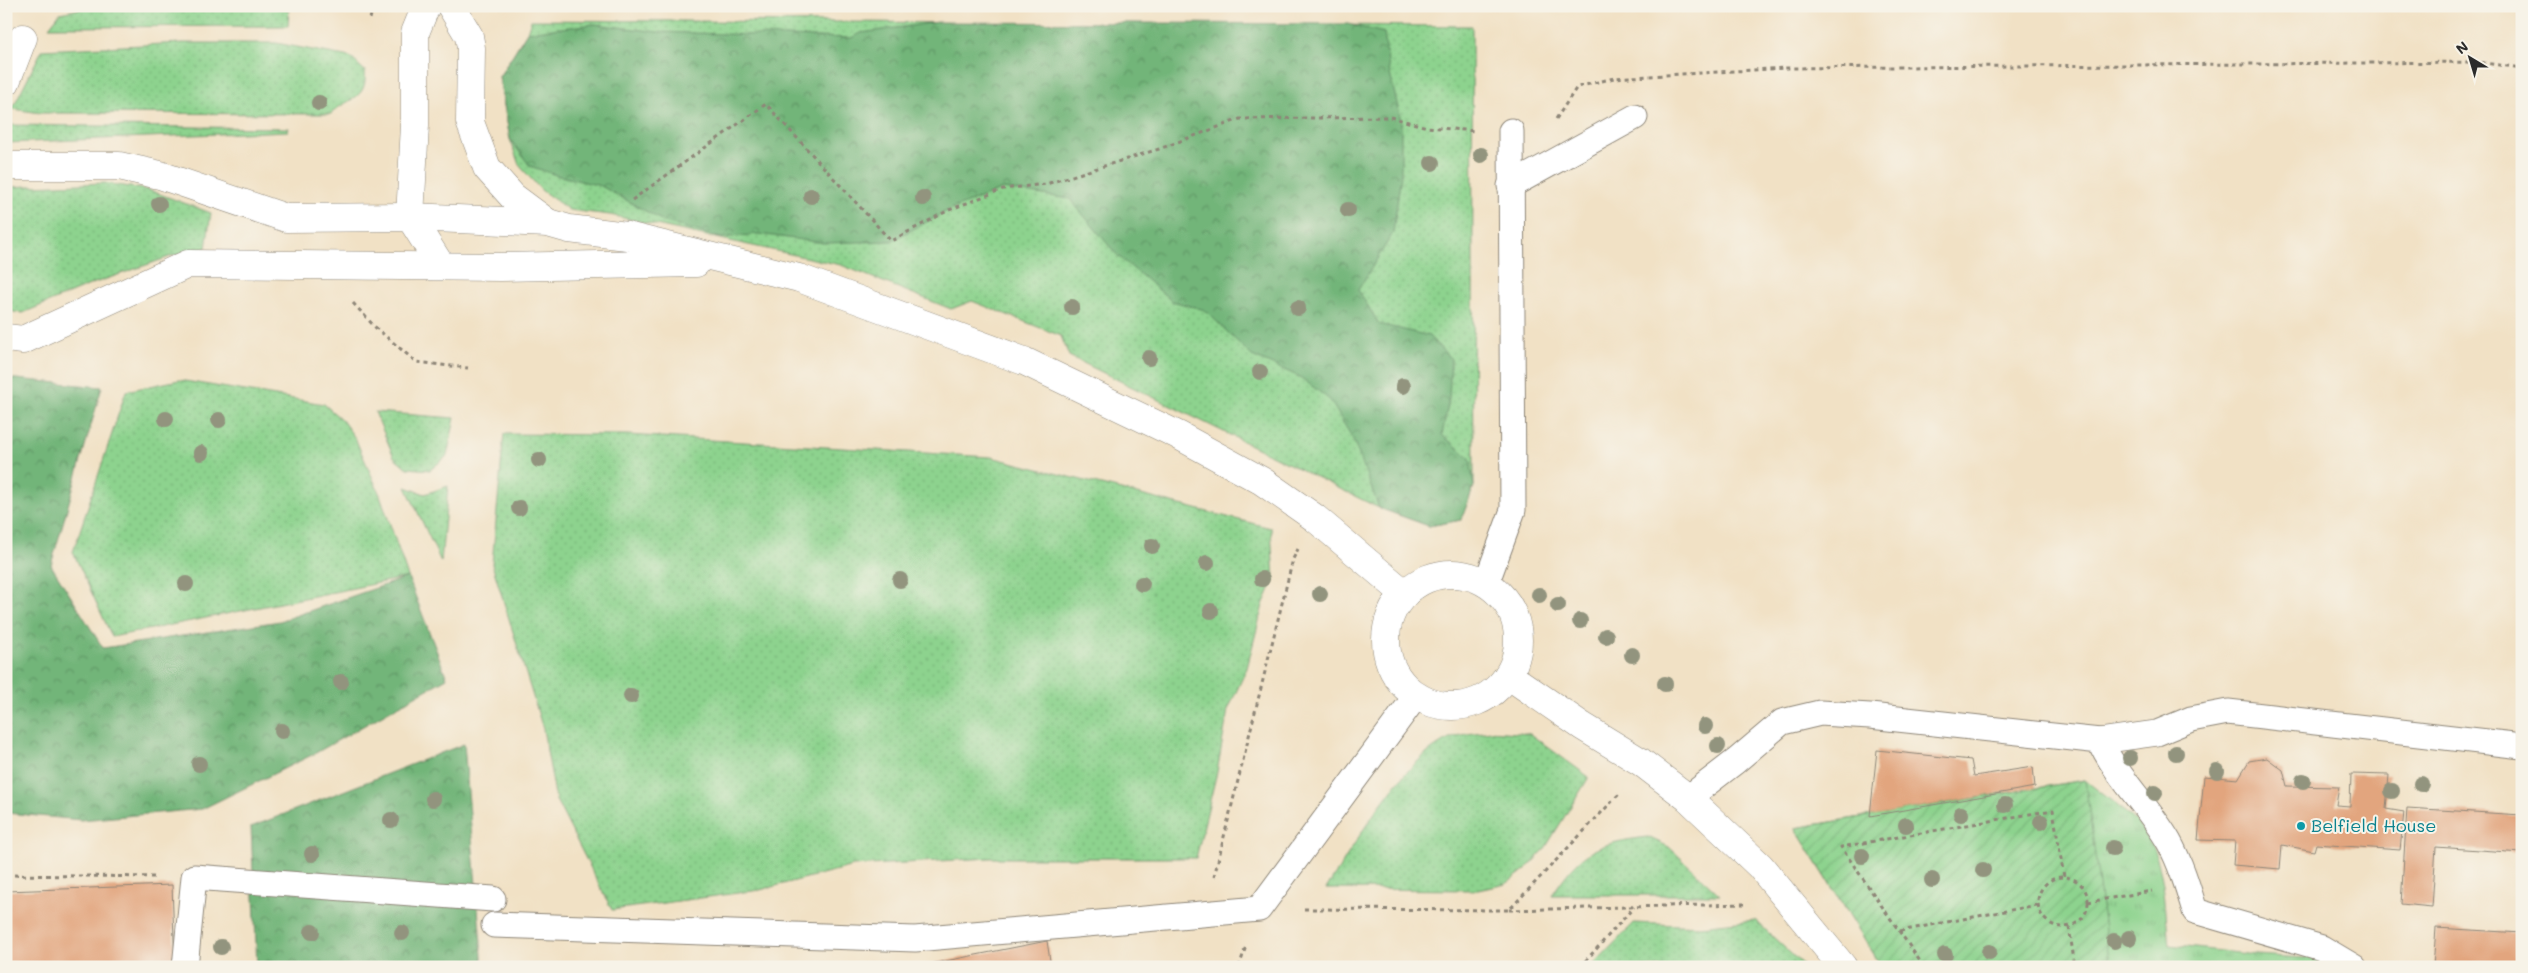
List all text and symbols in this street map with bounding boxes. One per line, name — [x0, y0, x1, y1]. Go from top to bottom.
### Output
north arrow — [2446, 32, 2496, 82]
text: N — [2452, 37, 2472, 58]
place label: Belfield House — [2311, 813, 2436, 837]
marker: Belfield House — [2295, 820, 2307, 832]

